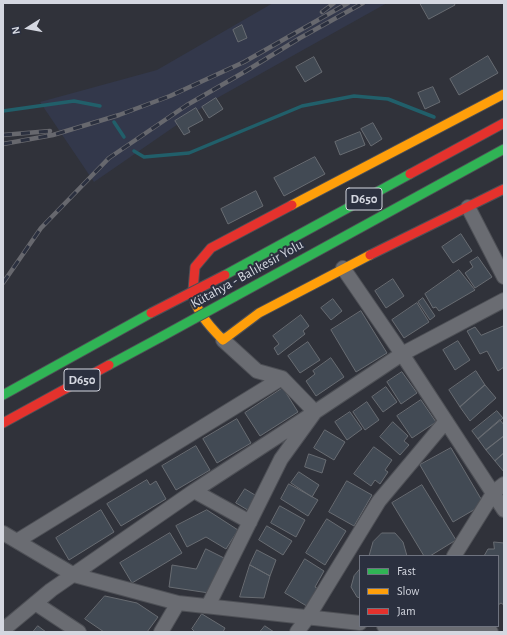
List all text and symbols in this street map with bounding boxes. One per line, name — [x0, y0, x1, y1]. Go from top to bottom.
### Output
north arrow — [8, 8, 48, 48]
text: N — [10, 26, 22, 35]
road number: D650 — [346, 188, 382, 210]
street label: Kütahya - Balıkesir Yolu — [188, 236, 306, 312]
road number: D650 — [64, 369, 100, 391]
legend — [359, 555, 499, 627]
text: Fast — [397, 565, 416, 577]
text: Slow — [397, 585, 419, 597]
text: Jam — [397, 605, 416, 617]

